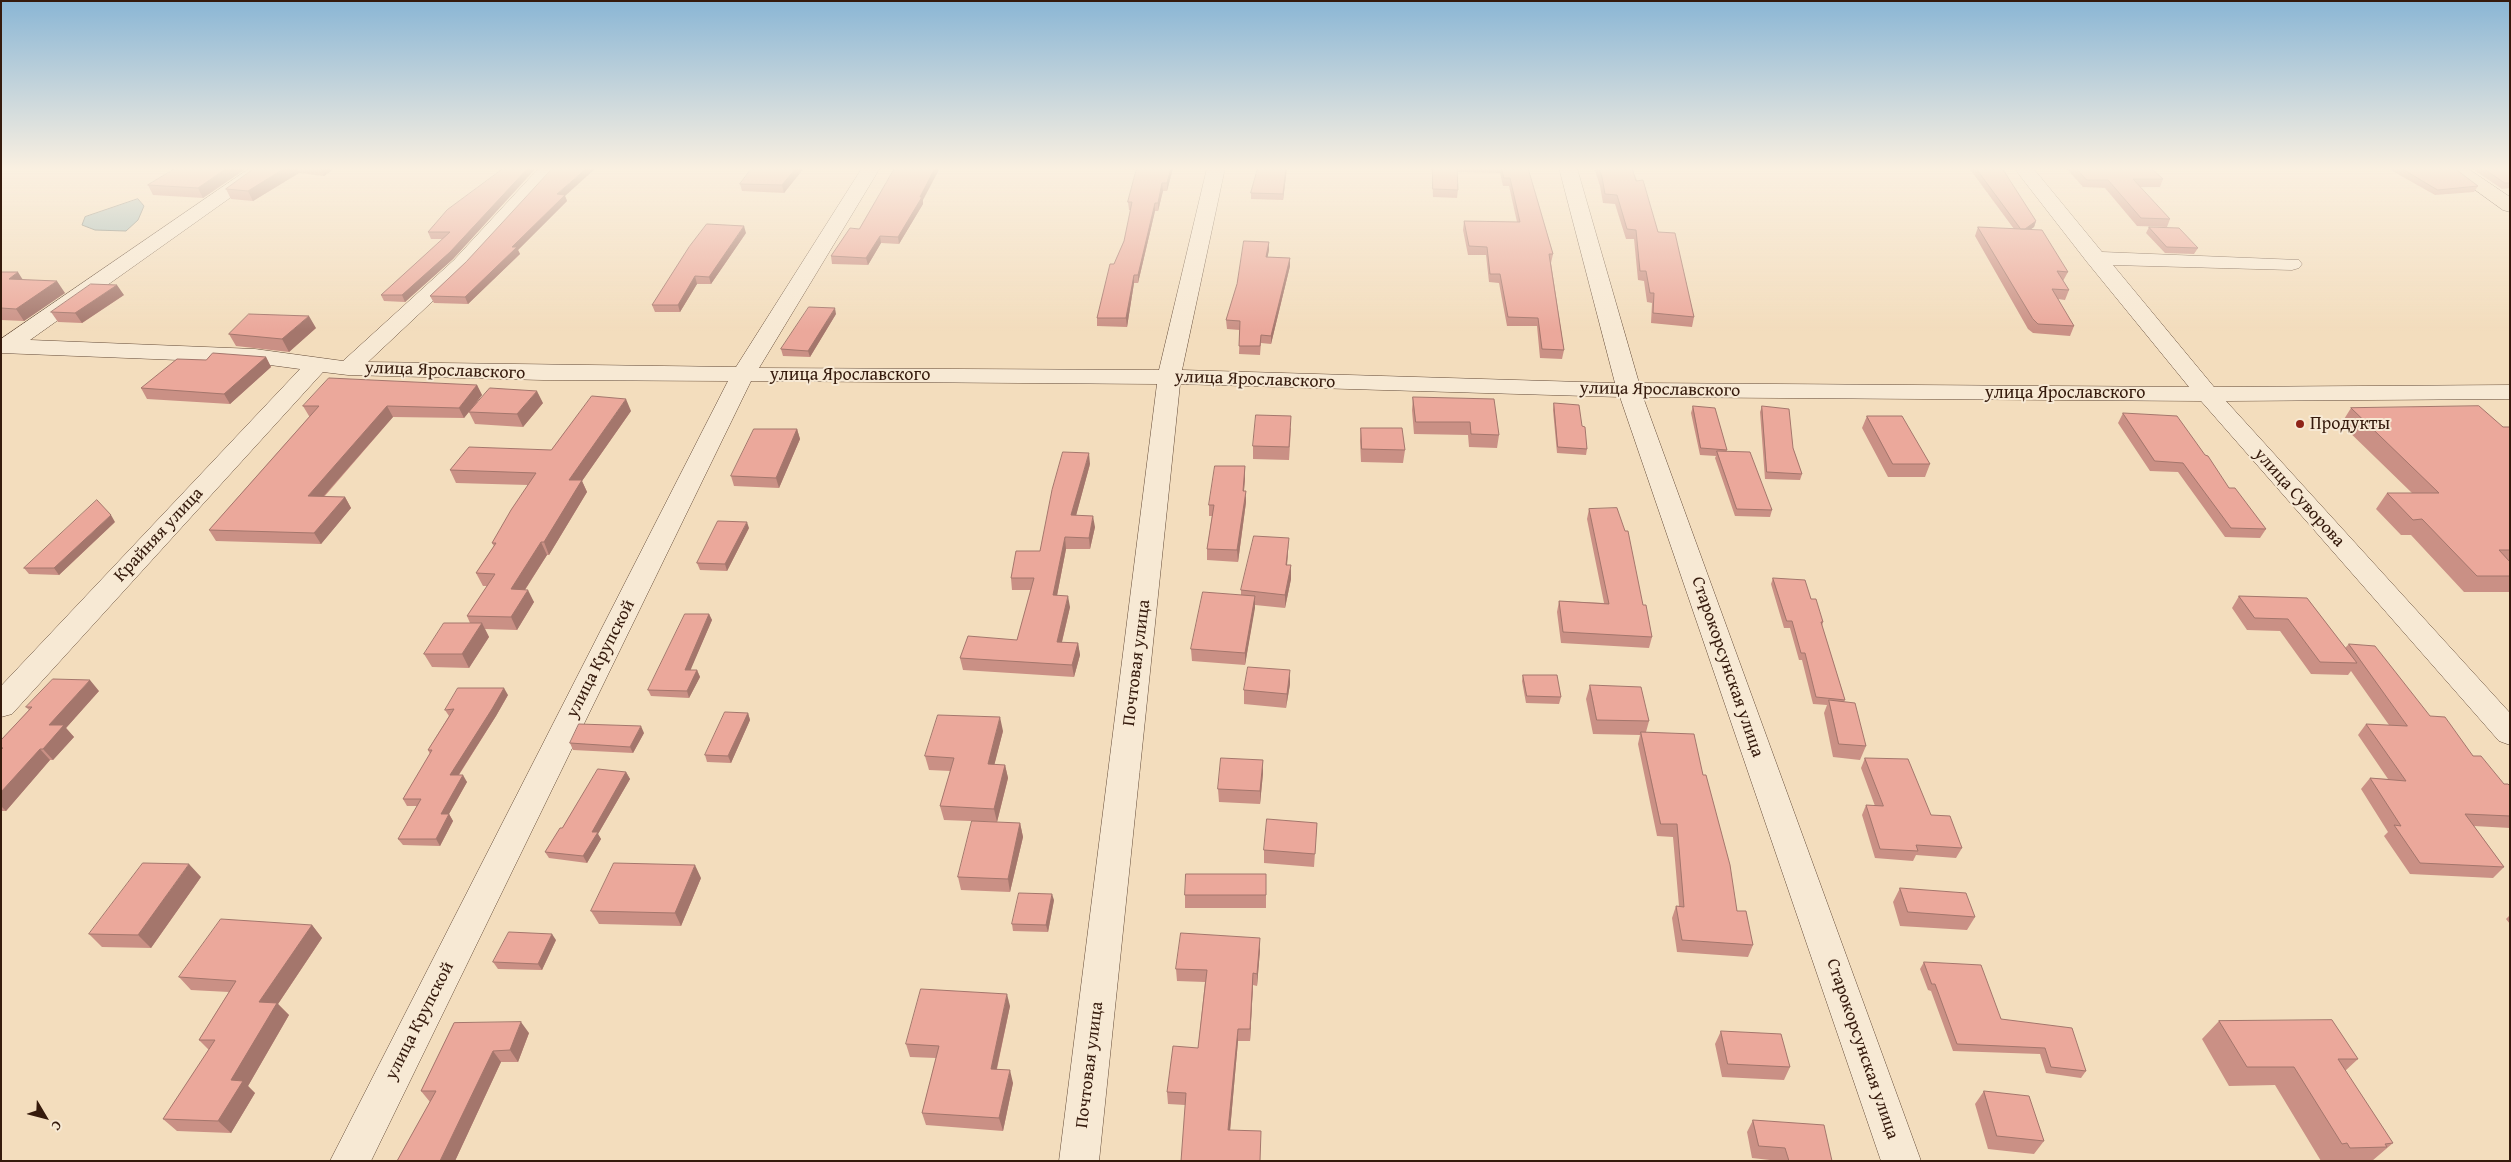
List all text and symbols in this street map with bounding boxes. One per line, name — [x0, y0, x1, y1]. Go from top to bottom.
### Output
street label: улица Ярославского — [364, 357, 526, 385]
street label: улица Ярославского — [770, 364, 930, 386]
street label: улица Ярославского — [1174, 366, 1336, 394]
street label: улица Ярославского — [1580, 378, 1740, 402]
street label: улица Ярославского — [1985, 382, 2145, 404]
place label: Продукты — [2310, 413, 2390, 435]
marker: Продукты — [2294, 418, 2306, 430]
street label: улица Суворова — [2249, 444, 2349, 552]
street label: Крайняя улица — [110, 483, 208, 587]
street label: Старокорсунская улица — [1686, 574, 1768, 760]
street label: улица Крупской — [562, 596, 640, 722]
street label: Почтовая улица — [1119, 599, 1155, 727]
street label: Старокорсунская улица — [1821, 956, 1903, 1142]
street label: улица Крупской — [381, 958, 459, 1084]
street label: Почтовая улица — [1072, 1001, 1108, 1129]
north arrow — [20, 1092, 70, 1142]
text: С — [47, 1117, 67, 1135]

